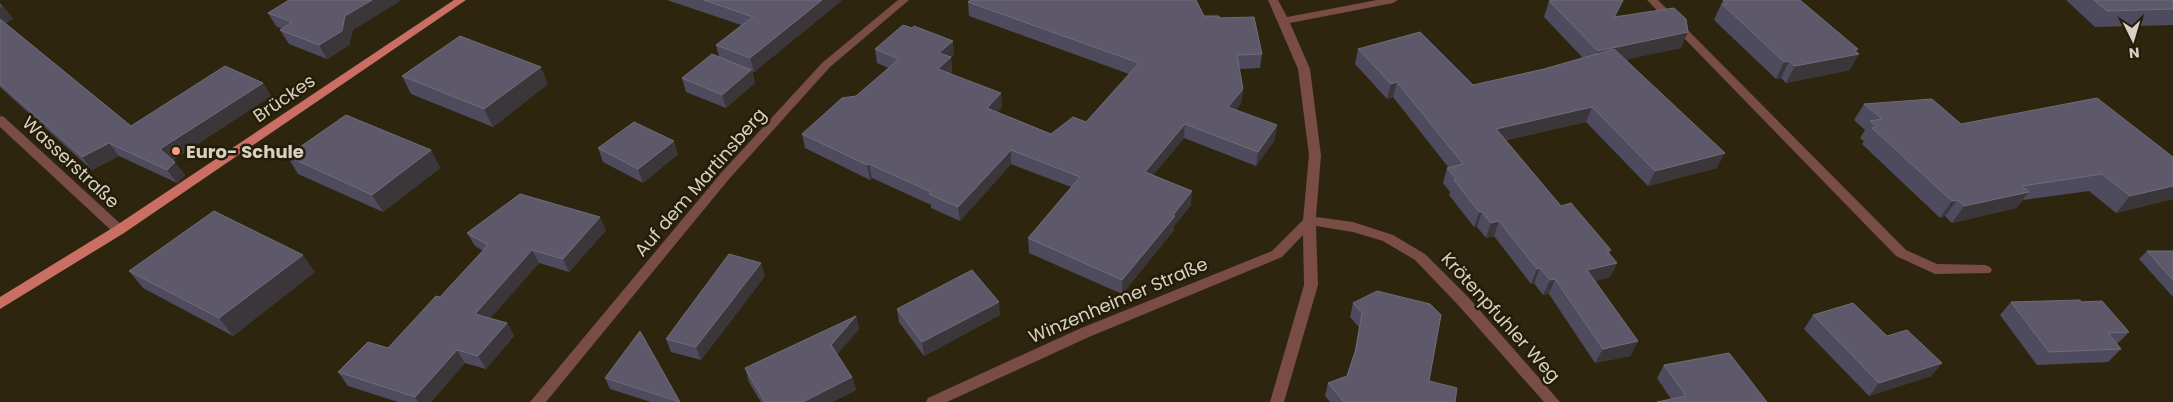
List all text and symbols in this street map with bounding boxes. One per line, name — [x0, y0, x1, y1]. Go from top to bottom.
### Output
north arrow — [2108, 15, 2158, 65]
text: N — [2128, 43, 2140, 63]
street label: Brückes — [248, 68, 320, 128]
street label: Auf dem Martinsberg — [628, 102, 772, 262]
street label: Wasserstraße — [17, 110, 125, 214]
place label: Euro- Schule — [186, 139, 304, 164]
marker: Euro- Schule — [170, 145, 182, 157]
street label: Krötenpfuhler Weg — [1436, 246, 1566, 388]
street label: Winzenheimer Straße — [1025, 251, 1211, 349]

